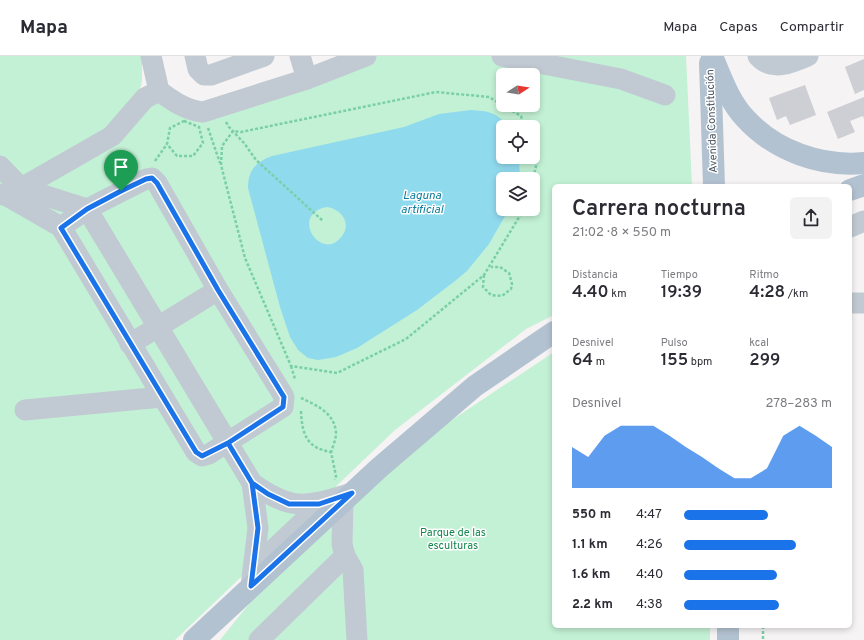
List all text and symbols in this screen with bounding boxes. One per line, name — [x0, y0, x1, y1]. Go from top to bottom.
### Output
text: Mapa — [20, 16, 68, 40]
text: Mapa — [663, 19, 697, 36]
text: Capas — [719, 19, 758, 36]
text: Compartir — [780, 19, 844, 36]
north arrow — [496, 68, 540, 112]
map controls — [496, 68, 540, 216]
street label: Avenida Constitución — [703, 69, 721, 173]
button: locate — [496, 120, 540, 164]
pin — [104, 150, 138, 191]
icon: arrive — [110, 156, 132, 178]
button: layers — [496, 172, 540, 216]
water label: Laguna artificial — [401, 188, 444, 218]
text: Carrera nocturna — [572, 196, 746, 223]
button: share — [790, 197, 832, 239]
text: 21:02 · 8 × 550 m — [572, 225, 671, 241]
text: Distancia — [572, 268, 618, 282]
text: Tiempo — [661, 268, 698, 282]
text: Ritmo — [749, 268, 779, 282]
text: 4.40 — [572, 282, 609, 304]
text: 19:39 — [661, 282, 702, 304]
text: 4:28 — [749, 282, 785, 304]
text: km — [609, 287, 627, 301]
text: /km — [785, 287, 808, 301]
text: Desnivel — [572, 336, 614, 350]
text: Pulso — [661, 336, 688, 350]
text: kcal — [749, 336, 769, 350]
text: 64 — [572, 350, 593, 372]
text: 155 — [661, 350, 688, 372]
text: 299 — [749, 350, 780, 372]
text: m — [593, 355, 605, 369]
text: bpm — [688, 355, 712, 369]
text: Desnivel — [572, 396, 621, 412]
text: 278–283 m — [765, 396, 832, 412]
text: 550 m — [572, 507, 611, 523]
text: 4:47 — [636, 507, 662, 523]
park label: Parque de las esculturas — [420, 526, 486, 553]
text: 1.1 km — [572, 537, 608, 553]
text: 4:26 — [636, 537, 663, 553]
text: 1.6 km — [572, 567, 610, 583]
text: 4:40 — [636, 567, 663, 583]
text: 2.2 km — [572, 597, 613, 613]
text: 4:38 — [636, 597, 663, 613]

